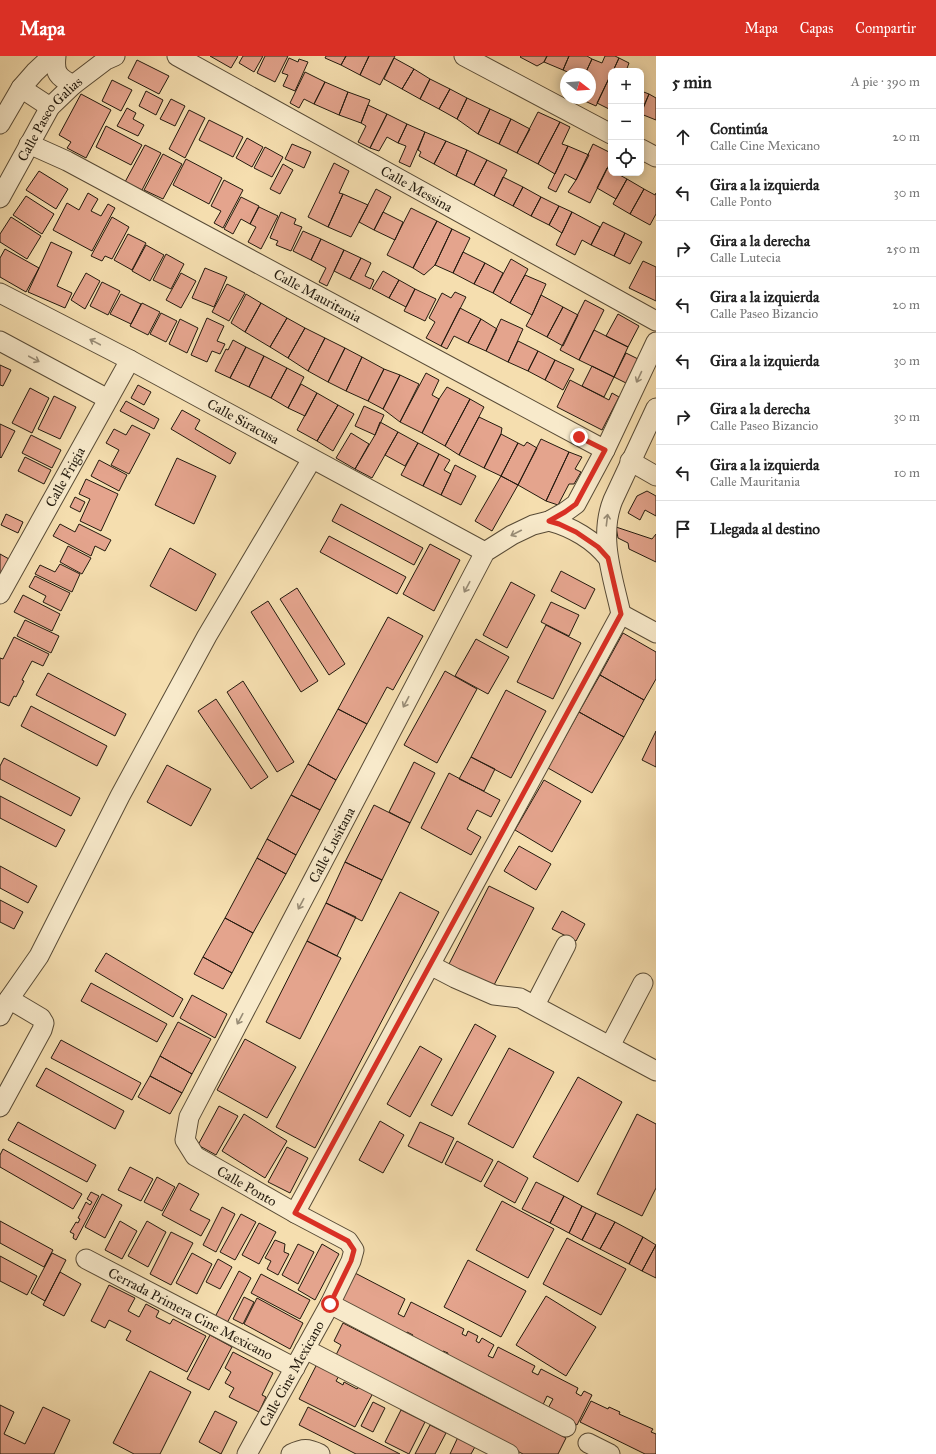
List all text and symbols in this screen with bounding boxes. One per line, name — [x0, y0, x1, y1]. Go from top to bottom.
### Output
text: Mapa — [20, 17, 65, 40]
text: Mapa — [745, 20, 778, 37]
text: Capas — [800, 20, 833, 37]
text: Compartir — [855, 20, 916, 37]
north arrow — [560, 68, 596, 104]
map controls — [608, 68, 644, 176]
button: + — [608, 68, 644, 104]
text: 5 min — [672, 72, 712, 93]
street label: Calle Paseo Galias — [14, 73, 86, 164]
text: A pie · 390 m — [851, 74, 920, 90]
button: − — [608, 104, 644, 140]
text: Continúa — [710, 120, 768, 138]
icon: ahead — [672, 126, 694, 148]
text: 20 m — [892, 129, 920, 145]
text: Calle Cine Mexicano — [710, 138, 820, 154]
button: locate — [608, 140, 644, 176]
street label: Calle Messina — [378, 162, 456, 216]
text: Gira a la izquierda — [710, 176, 819, 194]
icon: left — [672, 182, 694, 204]
text: 30 m — [894, 185, 920, 201]
text: Calle Ponto — [710, 194, 772, 210]
text: Gira a la derecha — [710, 232, 810, 250]
icon: right — [672, 238, 694, 260]
text: 250 m — [886, 241, 920, 257]
text: Calle Lutecia — [710, 250, 781, 266]
street label: Calle Mauritania — [271, 266, 364, 326]
text: Gira a la izquierda — [710, 288, 819, 306]
icon: left — [672, 294, 694, 316]
text: 20 m — [892, 297, 920, 313]
text: Calle Paseo Bizancio — [710, 306, 818, 322]
one-way arrow — [90, 338, 102, 346]
icon: left — [672, 350, 694, 372]
text: Gira a la izquierda — [710, 352, 819, 370]
text: 30 m — [894, 353, 920, 369]
one-way arrow — [28, 356, 40, 363]
one-way arrow — [635, 371, 642, 383]
street label: Calle Siracusa — [204, 395, 282, 448]
text: Gira a la derecha — [710, 400, 810, 418]
icon: right — [672, 406, 694, 428]
text: 30 m — [894, 409, 920, 425]
text: Calle Paseo Bizancio — [710, 418, 818, 434]
route end — [570, 428, 588, 446]
street label: Calle Frigia — [42, 444, 89, 510]
text: Gira a la izquierda — [710, 456, 819, 474]
icon: left — [672, 462, 694, 484]
text: 10 m — [894, 465, 920, 481]
text: Calle Mauritania — [710, 474, 800, 490]
one-way arrow — [603, 513, 611, 526]
icon: arrive — [672, 518, 694, 540]
text: Llegada al destino — [710, 520, 820, 538]
one-way arrow — [510, 530, 522, 538]
one-way arrow — [463, 581, 470, 593]
one-way arrow — [402, 696, 410, 708]
street label: Calle Lusitana — [305, 804, 359, 886]
one-way arrow — [296, 898, 304, 910]
one-way arrow — [236, 1013, 244, 1025]
street label: Calle Ponto — [214, 1162, 280, 1210]
street label: Cerrada Primera Cine Mexicano — [105, 1264, 276, 1364]
route start — [321, 1295, 339, 1313]
street label: Calle Cine Mexicano — [256, 1318, 328, 1430]

